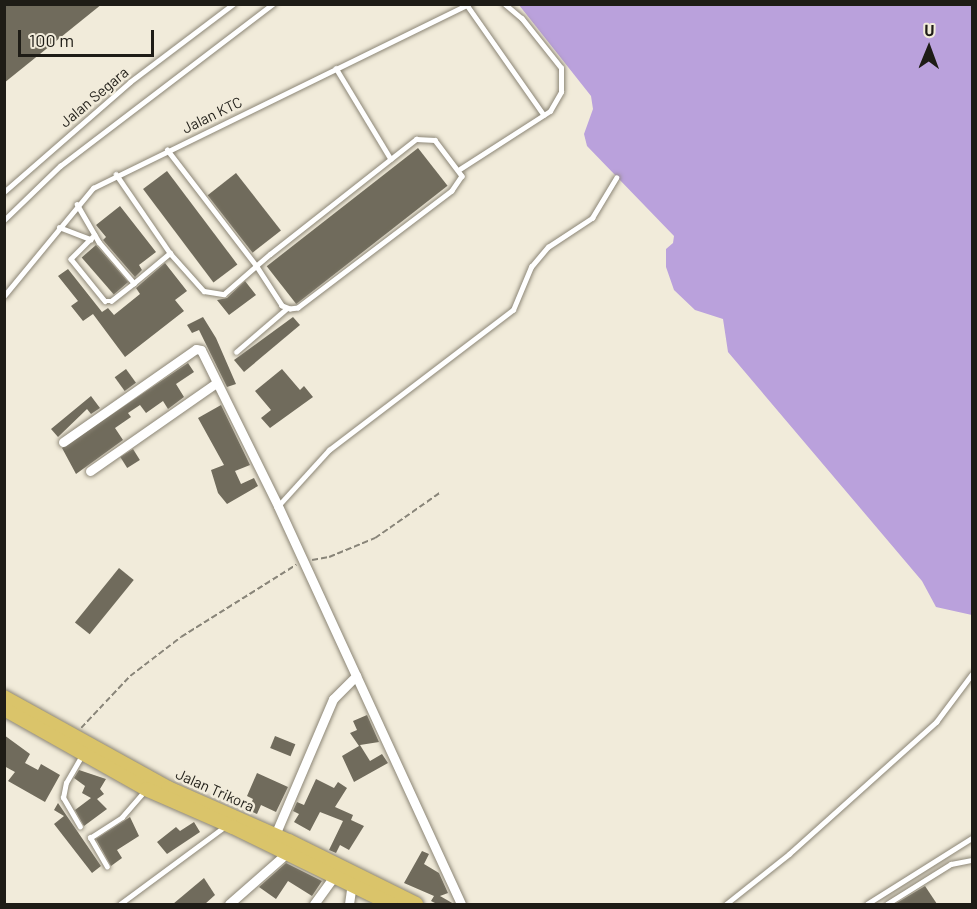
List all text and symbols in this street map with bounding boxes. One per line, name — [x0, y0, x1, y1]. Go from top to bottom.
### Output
scale bar — [21, 18, 158, 56]
north arrow — [899, 18, 959, 78]
text: U — [924, 20, 935, 39]
text: 100 m — [29, 29, 74, 51]
street label: Jalan Segara — [56, 63, 132, 131]
street label: Jalan KTC — [179, 93, 245, 137]
street label: Jalan Trikora — [173, 765, 257, 815]

